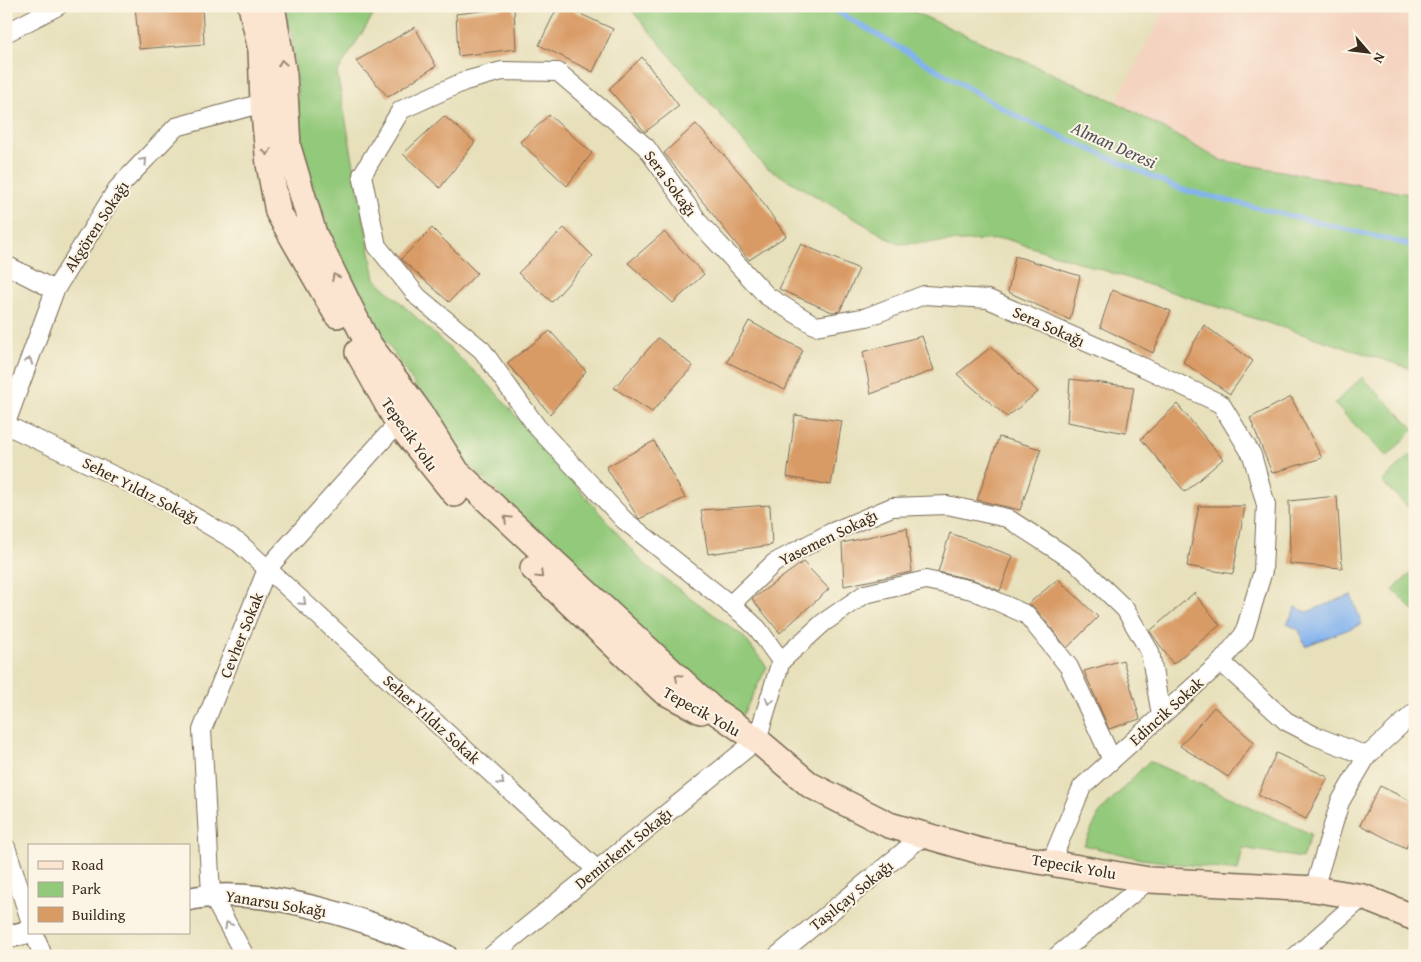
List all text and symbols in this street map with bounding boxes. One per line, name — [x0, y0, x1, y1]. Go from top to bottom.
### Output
north arrow — [1344, 28, 1394, 78]
text: N — [1368, 49, 1391, 67]
one-way arrow — [278, 59, 288, 68]
water label: Alman Deresi — [1066, 113, 1162, 176]
street label: Sera Sokağı — [639, 145, 704, 222]
one-way arrow — [262, 148, 273, 156]
one-way arrow — [138, 157, 147, 166]
street label: Akgören Sokağı — [57, 175, 135, 276]
one-way arrow — [331, 273, 341, 282]
street label: Sera Sokağı — [1009, 299, 1089, 353]
one-way arrow — [23, 357, 33, 365]
street label: Tepecik Yolu — [376, 392, 444, 476]
street label: Seher Yıldız Sokağı — [78, 450, 204, 530]
street label: Yasemen Sokağı — [775, 502, 882, 571]
one-way arrow — [504, 516, 513, 525]
one-way arrow — [535, 569, 544, 578]
street label: Cevher Sokak — [213, 588, 269, 681]
one-way arrow — [298, 596, 307, 605]
street label: Seher Yıldız Sokak — [378, 669, 487, 770]
street label: Edincik Sokak — [1123, 670, 1209, 751]
one-way arrow — [674, 674, 683, 683]
street label: Tepecik Yolu — [659, 680, 745, 742]
one-way arrow — [765, 696, 775, 704]
one-way arrow — [495, 776, 504, 785]
street label: Demirkent Sokağı — [569, 801, 677, 895]
legend — [28, 844, 190, 934]
street label: Tepecik Yolu — [1030, 847, 1118, 885]
street label: Taşılçay Sokağı — [804, 853, 898, 936]
text: Road — [72, 854, 103, 875]
text: Park — [72, 878, 101, 899]
street label: Yanarsu Sokağı — [224, 883, 329, 923]
text: Building — [72, 904, 126, 925]
one-way arrow — [224, 921, 234, 930]

